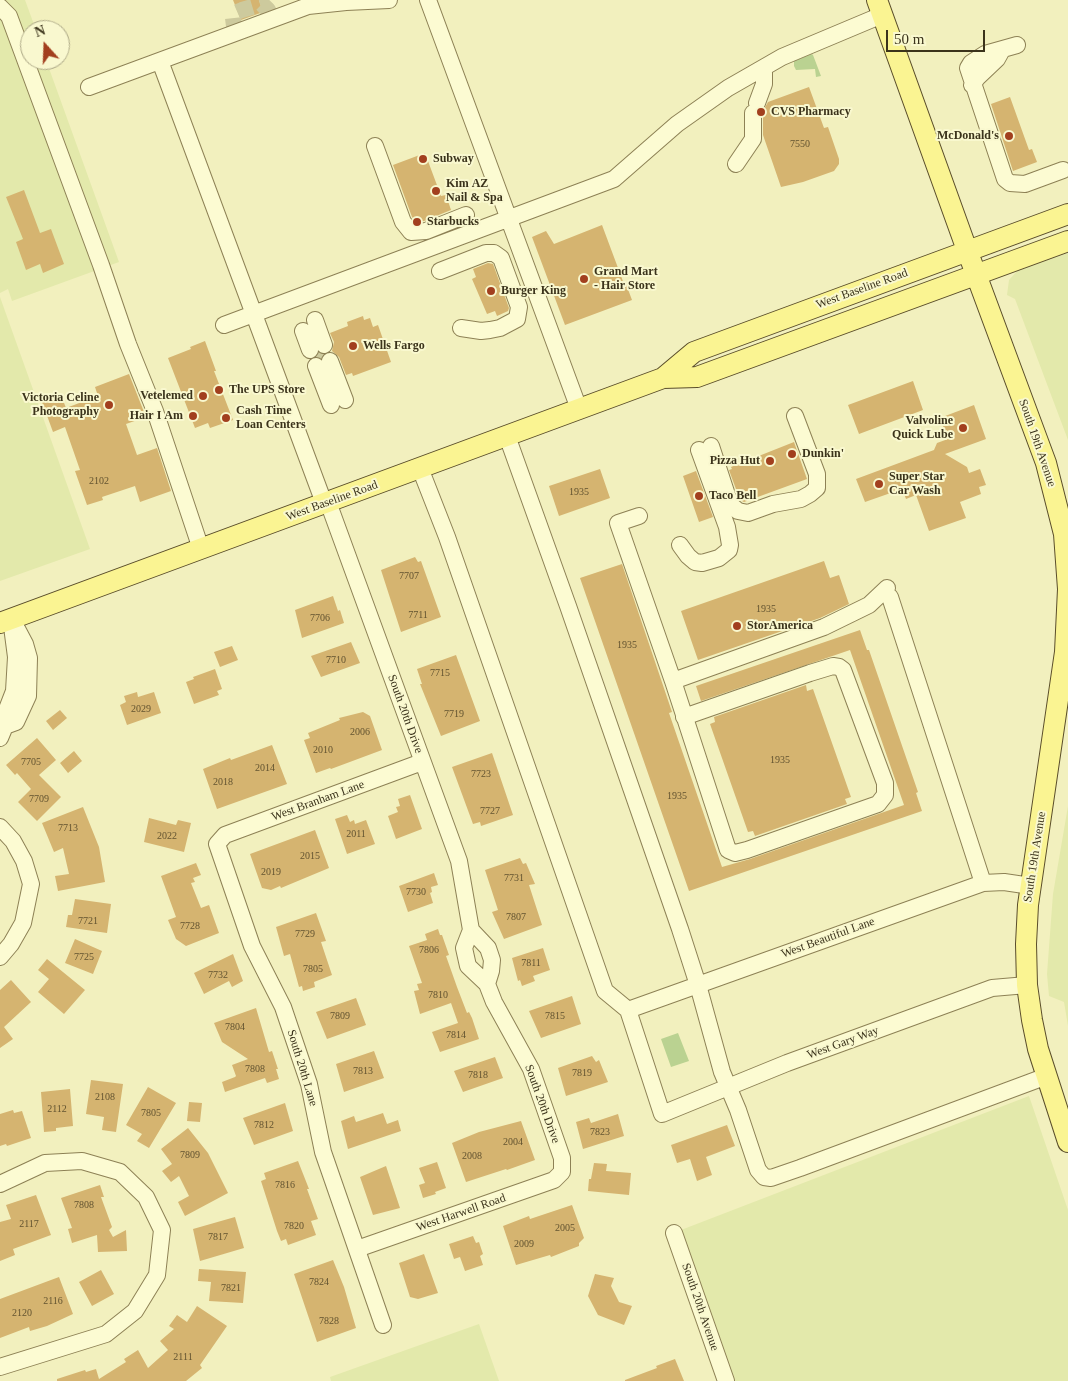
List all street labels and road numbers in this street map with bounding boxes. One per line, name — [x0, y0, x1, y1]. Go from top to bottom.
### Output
street label: West Baseline Road — [814, 266, 910, 312]
street label: South 19th Avenue — [1015, 397, 1059, 489]
street label: West Baseline Road — [284, 478, 380, 524]
street label: South 20th Drive — [384, 673, 426, 755]
street label: West Branham Lane — [270, 778, 366, 824]
street label: South 19th Avenue — [1021, 811, 1049, 903]
street label: West Beautiful Lane — [779, 914, 877, 962]
street label: West Gary Way — [805, 1023, 881, 1063]
street label: South 20th Lane — [284, 1028, 320, 1108]
street label: South 20th Drive — [521, 1063, 563, 1145]
street label: West Harwell Road — [414, 1191, 508, 1235]
street label: South 20th Avenue — [678, 1261, 722, 1353]

